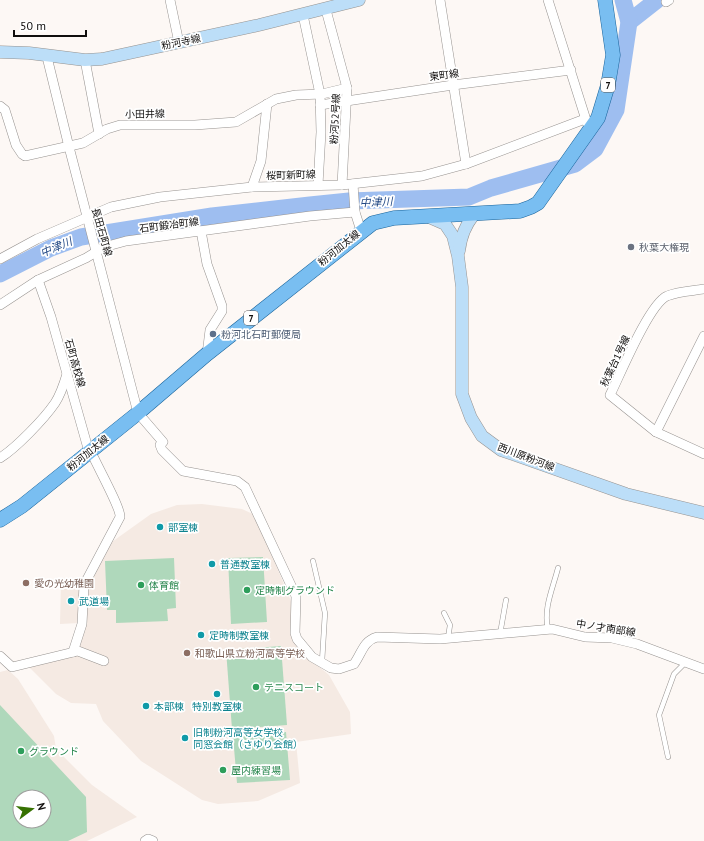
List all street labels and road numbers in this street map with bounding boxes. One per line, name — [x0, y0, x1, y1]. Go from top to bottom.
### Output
street label: 粉河寺線 — [160, 31, 202, 53]
street label: 東町線 — [428, 66, 460, 84]
road number: 7 — [601, 78, 615, 92]
street label: 粉河52号線 — [327, 93, 343, 145]
street label: 小田井線 — [125, 107, 165, 121]
street label: 桜町新町線 — [266, 168, 316, 182]
street label: 長田石町線 — [89, 206, 115, 258]
street label: 石町鍛冶町線 — [138, 215, 200, 235]
street label: 粉河加太線 — [315, 227, 363, 269]
road number: 7 — [244, 311, 258, 325]
street label: 秋葉台1号線 — [597, 333, 633, 389]
street label: 石町高校線 — [62, 337, 88, 389]
street label: 粉河加太線 — [64, 432, 112, 474]
street label: 西川原粉河線 — [496, 440, 556, 474]
street label: 中ノ才南部線 — [575, 617, 637, 639]

